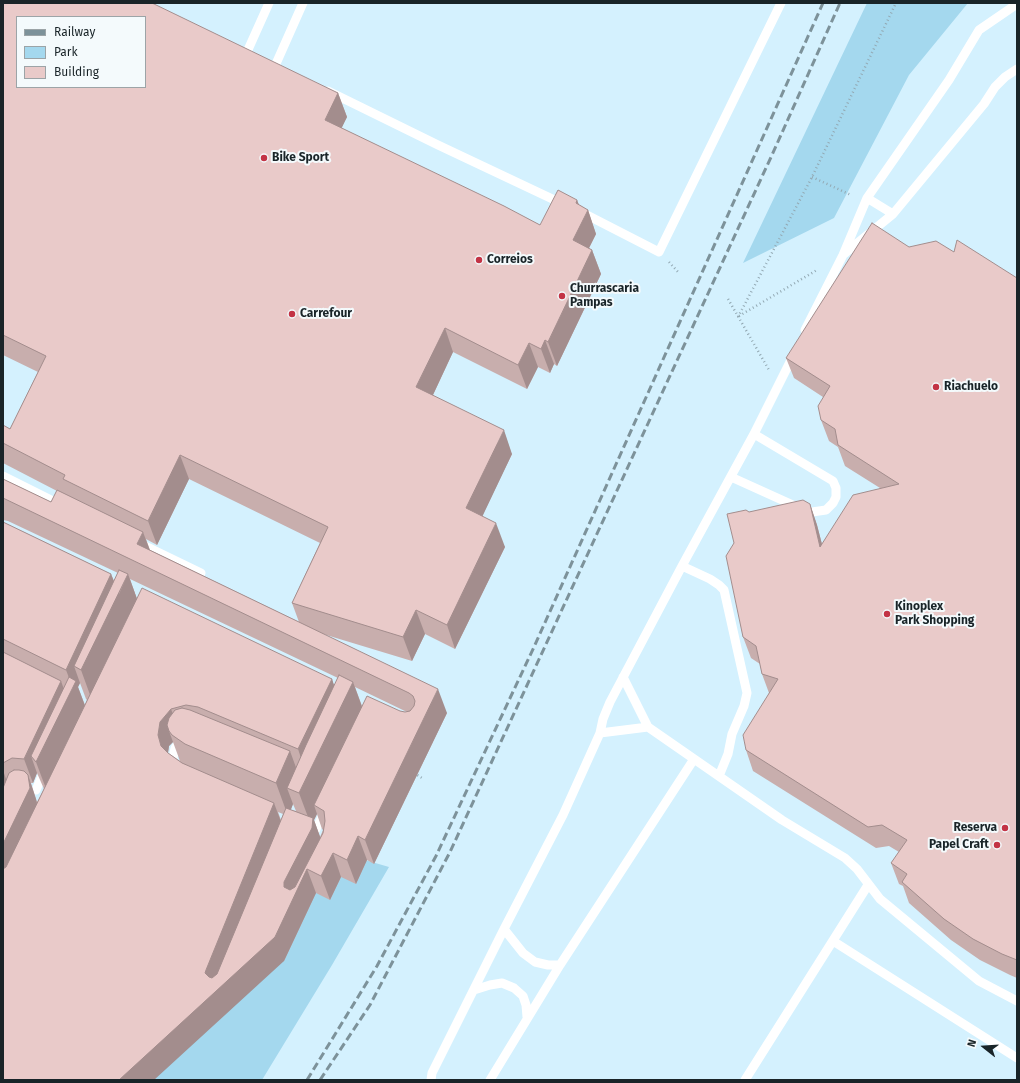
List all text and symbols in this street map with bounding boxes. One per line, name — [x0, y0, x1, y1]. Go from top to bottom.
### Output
legend — [16, 16, 146, 88]
text: Railway — [54, 25, 95, 39]
text: Park — [54, 45, 78, 59]
text: Building — [54, 65, 99, 79]
place label: Bike Sport — [272, 151, 329, 165]
marker: Bike Sport — [259, 153, 269, 163]
place label: Correios — [487, 253, 533, 267]
marker: Correios — [474, 255, 484, 265]
place label: Churrascaria Pampas — [570, 282, 639, 310]
marker: Churrascaria Pampas — [557, 291, 567, 301]
place label: Carrefour — [300, 307, 352, 321]
marker: Carrefour — [287, 309, 297, 319]
place label: Riachuelo — [944, 380, 998, 394]
marker: Riachuelo — [931, 382, 941, 392]
place label: Kinoplex Park Shopping — [895, 600, 974, 628]
marker: Kinoplex Park Shopping — [882, 609, 892, 619]
place label: Reserva — [953, 821, 997, 835]
marker: Reserva — [1000, 823, 1010, 833]
place label: Papel Craft — [929, 838, 989, 852]
marker: Papel Craft — [992, 840, 1002, 850]
north arrow — [964, 1027, 1004, 1067]
text: N — [965, 1038, 979, 1049]

